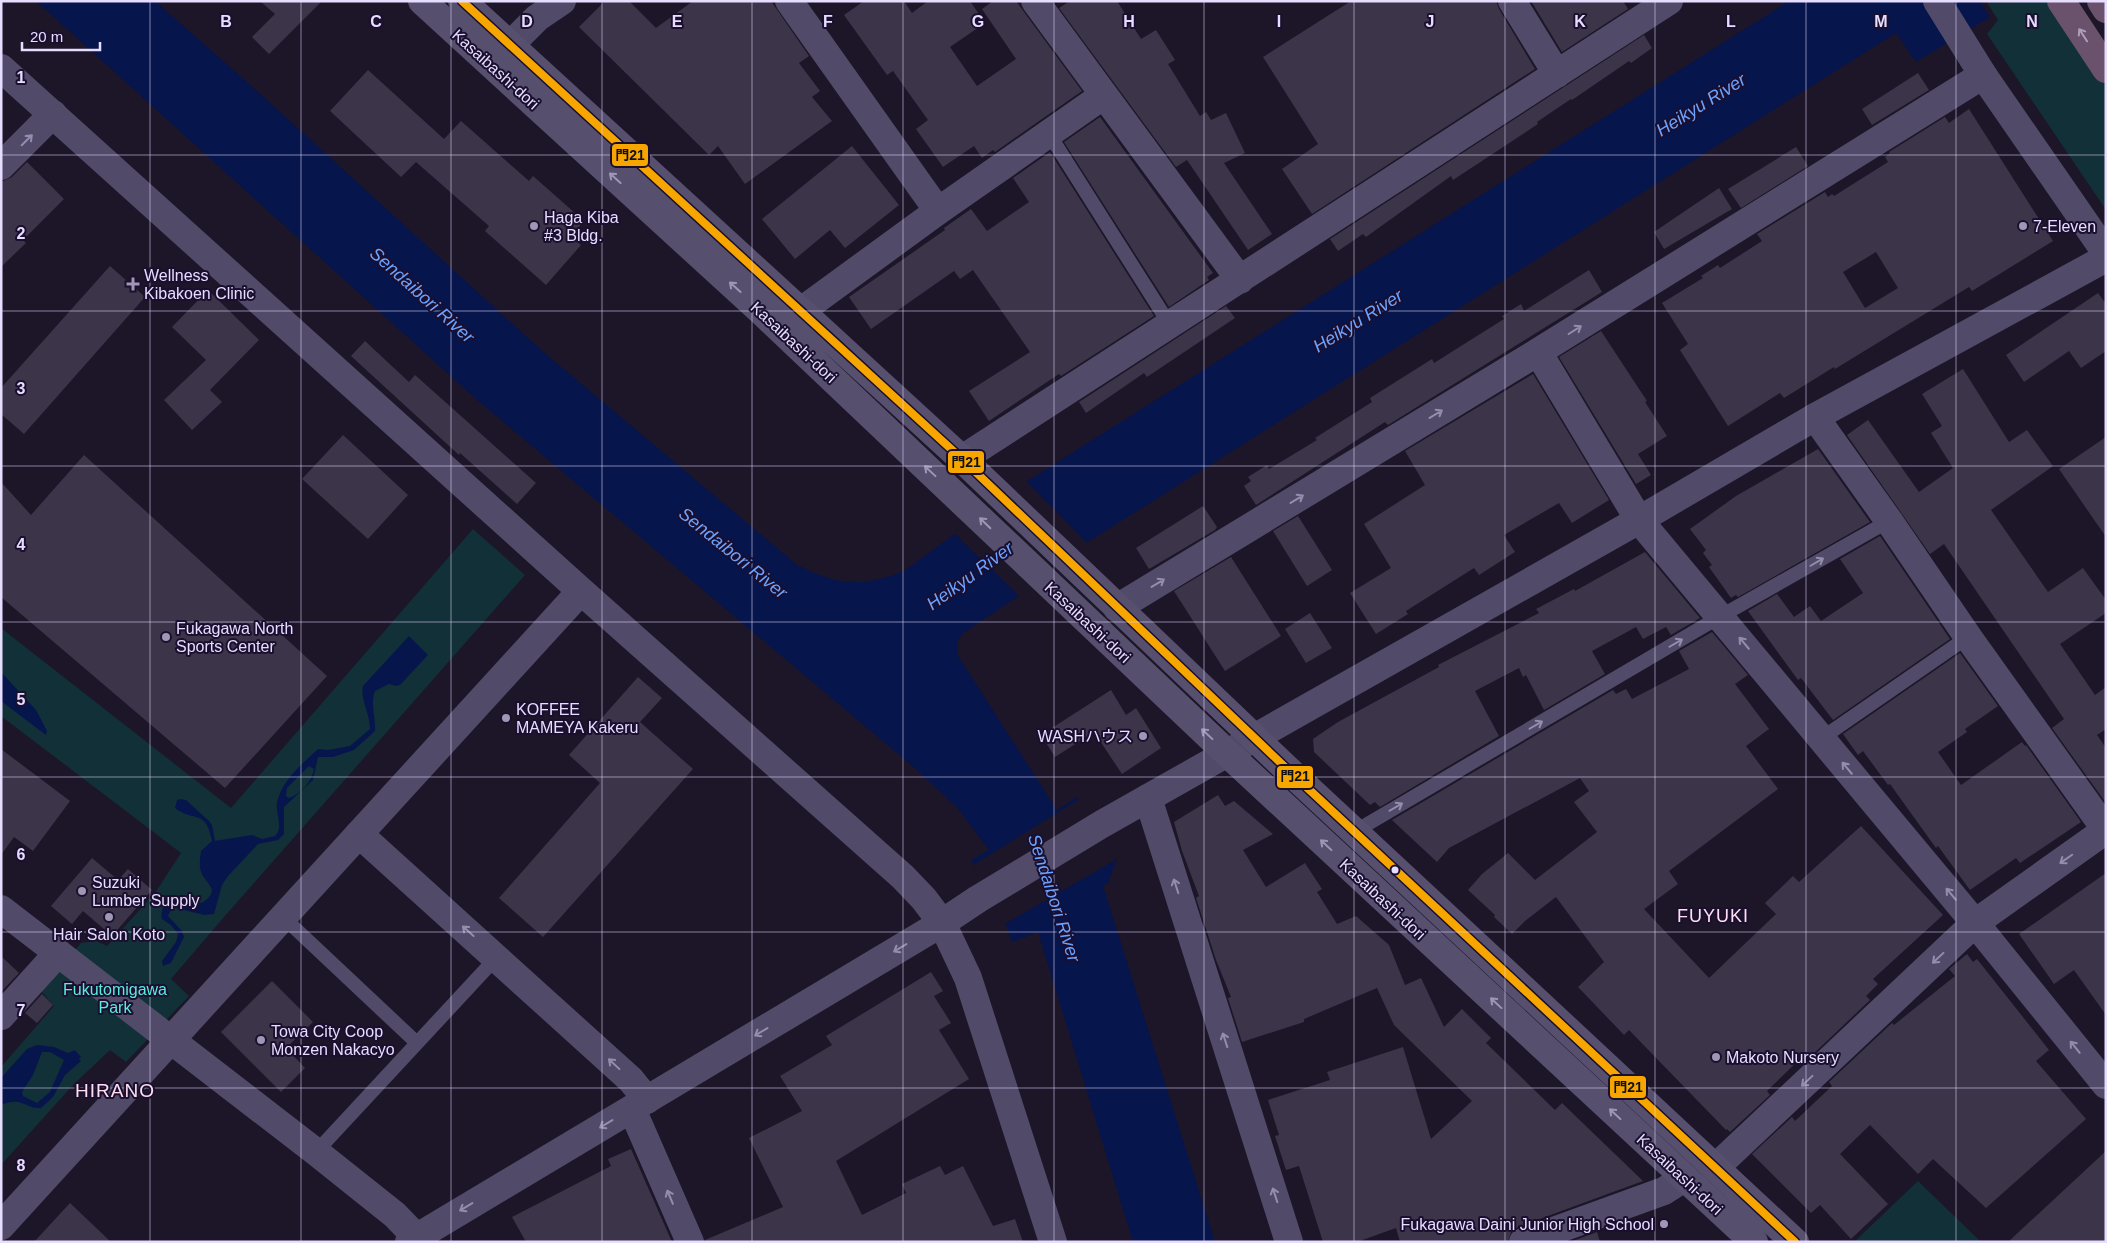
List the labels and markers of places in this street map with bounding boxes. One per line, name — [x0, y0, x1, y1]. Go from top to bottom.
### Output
place label: Haga Kiba #3 Bldg. — [544, 209, 619, 244]
place label: 7-Eleven — [2033, 218, 2096, 235]
marker: Haga Kiba #3 Bldg. — [528, 220, 540, 232]
marker: 7-Eleven — [2017, 220, 2029, 232]
place label: Wellness Kibakoen Clinic — [144, 267, 254, 302]
marker: Wellness Kibakoen Clinic — [126, 277, 140, 291]
place label: Fukagawa North Sports Center — [176, 620, 293, 655]
marker: Fukagawa North Sports Center — [160, 631, 172, 643]
place label: KOFFEE MAMEYA Kakeru — [516, 701, 638, 736]
marker: KOFFEE MAMEYA Kakeru — [500, 712, 512, 724]
place label: WASHハウス — [1038, 728, 1133, 745]
marker: WASHハウス — [1137, 730, 1149, 742]
unlabelled marker — [1390, 865, 1400, 875]
place label: Suzuki Lumber Supply — [92, 874, 200, 909]
marker: Suzuki Lumber Supply — [76, 885, 88, 897]
marker: Hair Salon Koto — [103, 911, 115, 923]
place label: Hair Salon Koto — [53, 926, 165, 943]
place label: Towa City Coop Monzen Nakacyo — [271, 1023, 395, 1058]
marker: Towa City Coop Monzen Nakacyo — [255, 1034, 267, 1046]
place label: Makoto Nursery — [1726, 1049, 1839, 1066]
marker: Makoto Nursery — [1710, 1051, 1722, 1063]
place label: Fukagawa Daini Junior High School — [1401, 1216, 1654, 1233]
marker: Fukagawa Daini Junior High School — [1658, 1218, 1670, 1230]

